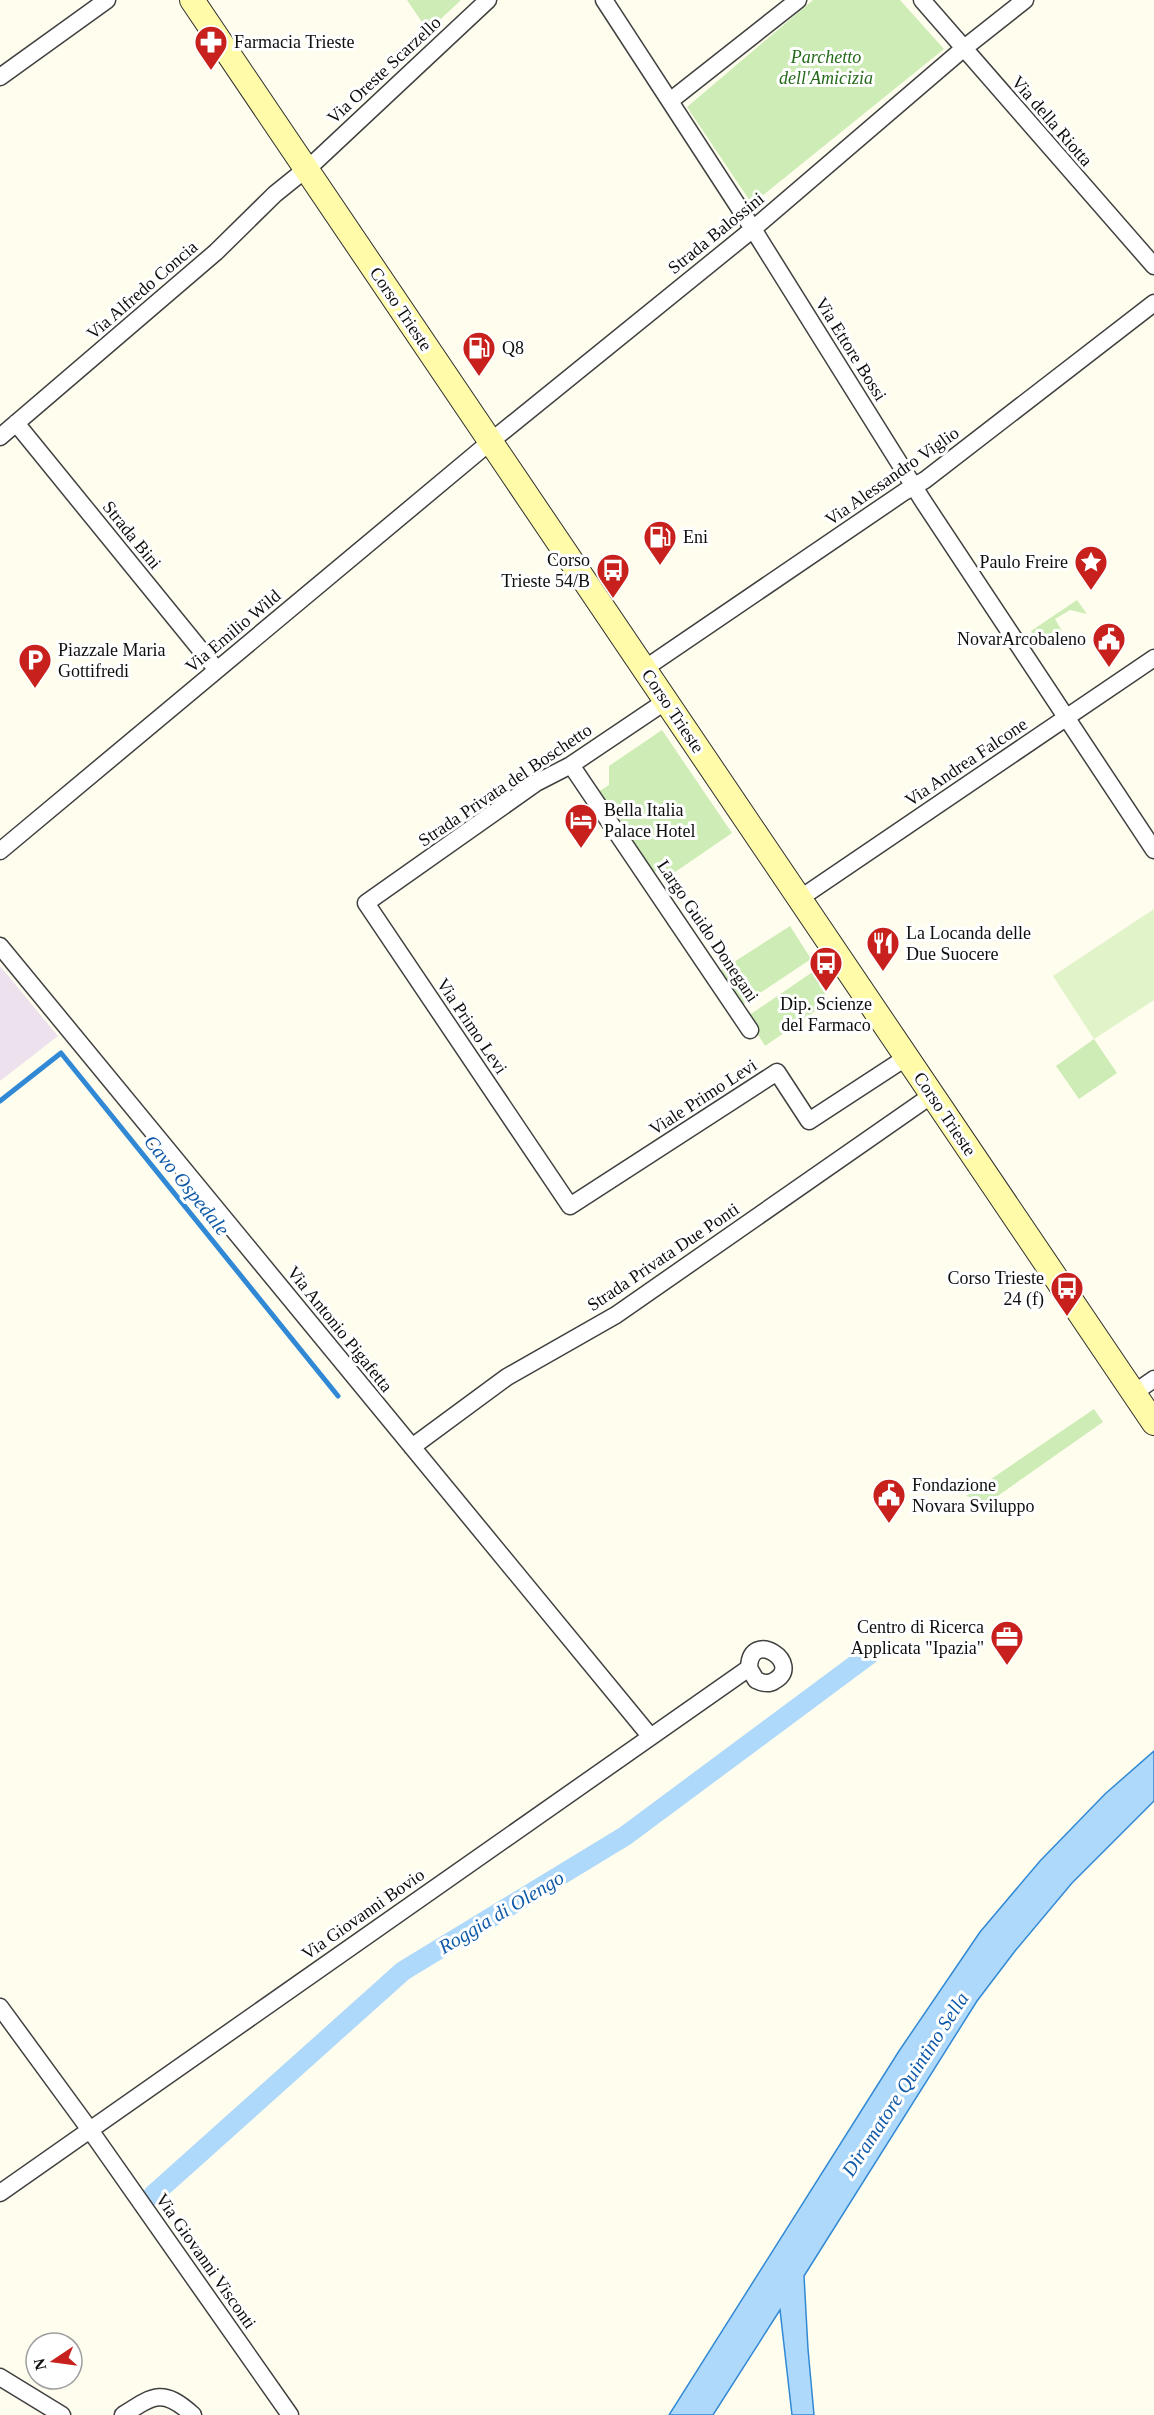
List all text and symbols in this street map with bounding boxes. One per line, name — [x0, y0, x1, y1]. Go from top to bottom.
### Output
street label: Via Oreste Scarzello — [323, 12, 445, 128]
pharmacy icon: Farmacia Trieste — [193, 24, 229, 71]
place label: Farmacia Trieste — [234, 32, 354, 52]
park label: Parchetto dell'Amicizia — [779, 47, 873, 88]
street label: Via della Riotta — [1007, 72, 1097, 170]
street label: Strada Balossini — [664, 188, 768, 278]
street label: Via Alfredo Concia — [83, 237, 201, 343]
street label: Corso Trieste — [366, 263, 436, 355]
street label: Via Ettore Bossi — [811, 294, 891, 404]
fuel station icon: Q8 — [461, 330, 497, 377]
place label: Q8 — [502, 338, 524, 358]
street label: Via Alessandro Viglio — [821, 422, 963, 530]
street label: Strada Bini — [99, 497, 165, 573]
fuel station icon: Eni — [642, 519, 678, 566]
place label: Eni — [683, 527, 708, 547]
place icon: Paulo Freire — [1073, 544, 1109, 591]
place label: Corso Trieste 54/B — [501, 550, 590, 591]
bus stop icon: Corso Trieste 54/B — [595, 552, 631, 599]
place label: Paulo Freire — [980, 552, 1068, 572]
street label: Via Emilio Wild — [181, 585, 285, 677]
public building icon: NovarArcobaleno — [1091, 621, 1127, 668]
place label: NovarArcobaleno — [957, 629, 1086, 649]
place label: Piazzale Maria Gottifredi — [58, 640, 165, 681]
parking icon: Piazzale Maria Gottifredi — [17, 642, 53, 689]
street label: Corso Trieste — [638, 665, 708, 757]
street label: Via Andrea Falcone — [901, 714, 1031, 810]
street label: Strada Privata del Boschetto — [415, 720, 595, 850]
place label: Bella Italia Palace Hotel — [604, 800, 695, 841]
hotel icon: Bella Italia Palace Hotel — [563, 802, 599, 849]
street label: Largo Guido Donegani — [653, 856, 763, 1006]
place label: La Locanda delle Due Suocere — [906, 923, 1031, 964]
restaurant icon: La Locanda delle Due Suocere — [865, 925, 901, 972]
bus stop icon: Dip. Scienze del Farmaco — [808, 945, 844, 992]
street label: Via Primo Levi — [433, 974, 511, 1078]
place label: Dip. Scienze del Farmaco — [780, 994, 872, 1035]
street label: Viale Primo Levi — [646, 1055, 760, 1139]
street label: Corso Trieste — [910, 1068, 980, 1160]
water label: Cavo Ospedale — [139, 1130, 234, 1240]
street label: Strada Privata Due Ponti — [583, 1199, 743, 1315]
street label: Via Antonio Pigafetta — [283, 1262, 397, 1396]
place label: Corso Trieste 24 (f) — [947, 1268, 1044, 1310]
bus stop icon: Corso Trieste 24 (f) — [1049, 1270, 1085, 1317]
place label: Fondazione Novara Sviluppo — [912, 1475, 1034, 1516]
public building icon: Fondazione Novara Sviluppo — [871, 1477, 907, 1524]
place label: Centro di Ricerca Applicata "Ipazia" — [851, 1617, 984, 1658]
office icon: Centro di Ricerca Applicata "Ipazia" — [989, 1619, 1025, 1666]
street label: Via Giovanni Bovio — [298, 1864, 428, 1964]
water label: Roggia di Olengo — [434, 1866, 568, 1959]
water label: Diramatore Quintino Sella — [837, 1988, 973, 2181]
street label: Via Giovanni Visconti — [152, 2190, 260, 2332]
north arrow — [24, 2331, 84, 2391]
text: N — [30, 2356, 49, 2372]

